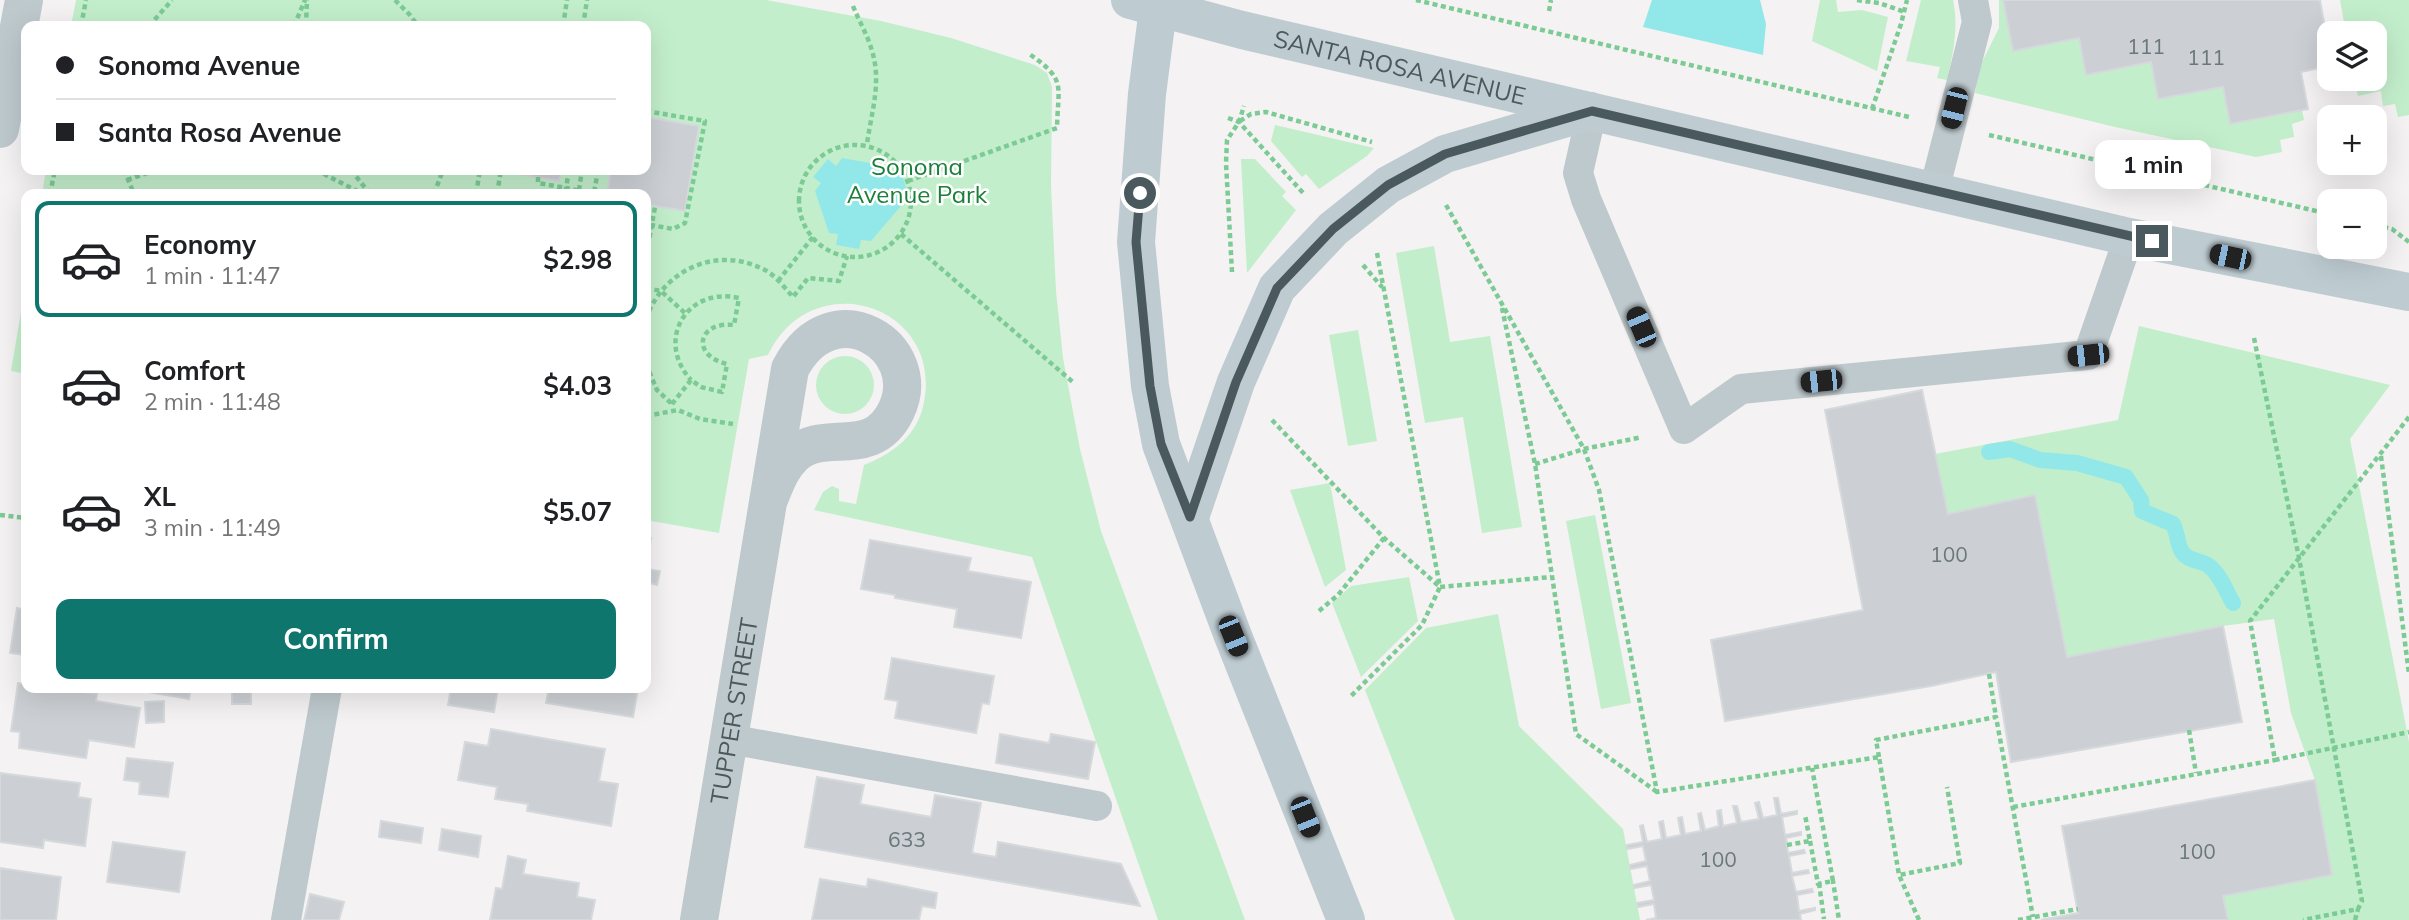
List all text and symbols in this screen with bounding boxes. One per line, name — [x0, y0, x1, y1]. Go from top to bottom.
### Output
map controls — [2317, 21, 2387, 259]
button: layers — [2317, 21, 2387, 91]
street label: SANTA ROSA AVENUE — [1271, 23, 1529, 111]
house number: 111 — [2127, 33, 2165, 59]
house number: 111 — [2187, 44, 2225, 70]
text: Sonoma Avenue — [98, 49, 300, 82]
car — [1939, 85, 1970, 131]
button: + — [2317, 105, 2387, 175]
text: Santa Rosa Avenue — [98, 116, 342, 149]
callout: 1 min — [2094, 140, 2210, 188]
text: 1 min — [2123, 150, 2183, 179]
park label: Sonoma Avenue Park — [847, 151, 988, 209]
route start — [1124, 177, 1156, 209]
button: − — [2317, 189, 2387, 259]
route end — [2136, 225, 2168, 257]
icon: car — [60, 228, 123, 291]
text: Economy — [144, 228, 256, 261]
car — [2208, 242, 2253, 272]
text: $2.98 — [543, 243, 612, 276]
text: 1 min · 11:47 — [144, 261, 281, 290]
car — [1624, 304, 1659, 350]
car — [2067, 342, 2110, 368]
icon: car — [60, 354, 123, 417]
text: Comfort — [144, 354, 245, 387]
car — [1800, 368, 1843, 394]
text: $4.03 — [543, 369, 612, 402]
text: 2 min · 11:48 — [144, 387, 281, 416]
icon: car — [60, 480, 123, 543]
text: XL — [144, 480, 176, 513]
text: $5.07 — [543, 495, 612, 528]
text: 3 min · 11:49 — [144, 513, 281, 542]
house number: 100 — [1930, 541, 1968, 567]
button: Confirm — [56, 599, 616, 679]
car — [1216, 613, 1251, 659]
street label: TUPPER STREET — [703, 615, 764, 806]
car — [1288, 794, 1323, 840]
house number: 633 — [888, 826, 926, 852]
house number: 100 — [2178, 838, 2216, 864]
house number: 100 — [1699, 846, 1737, 872]

